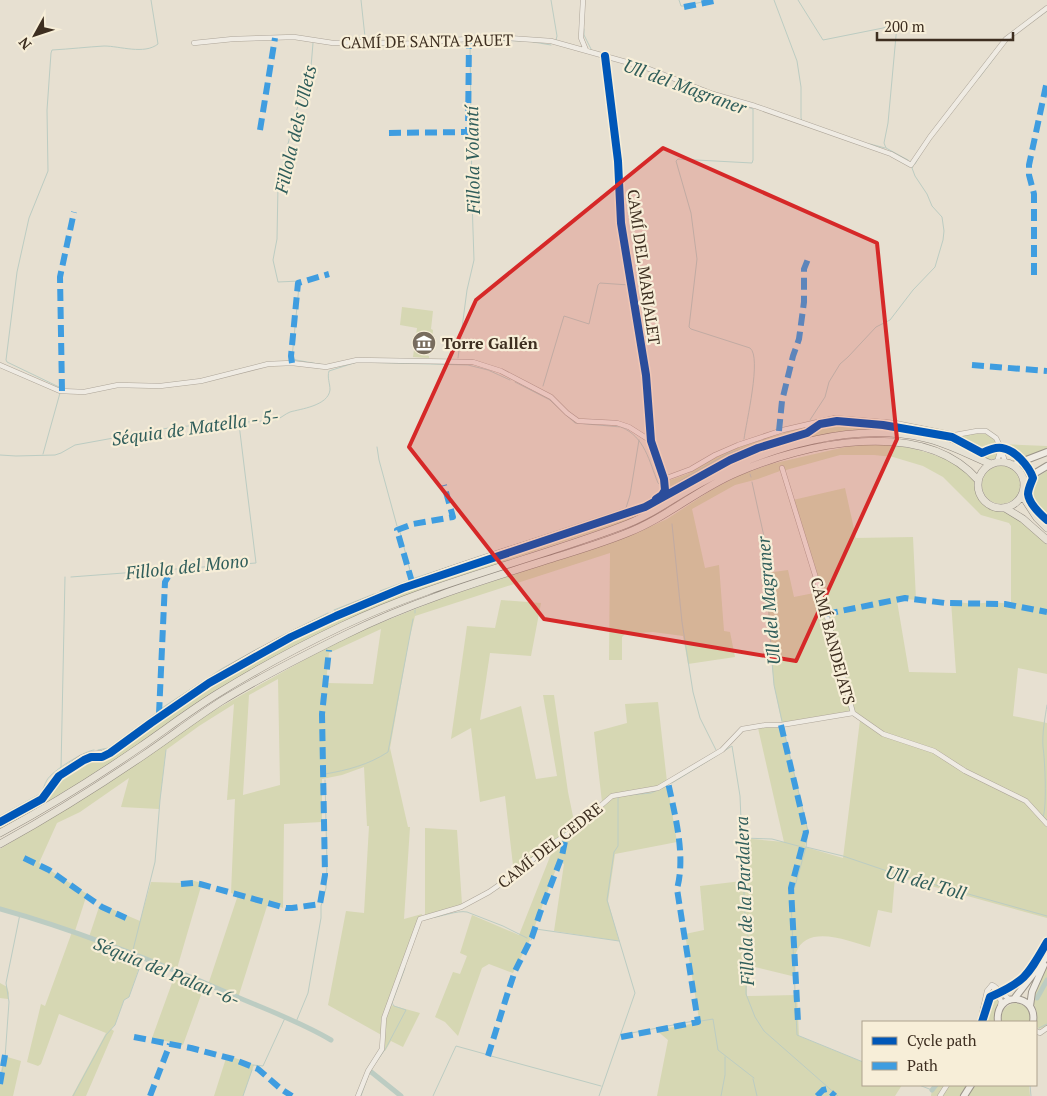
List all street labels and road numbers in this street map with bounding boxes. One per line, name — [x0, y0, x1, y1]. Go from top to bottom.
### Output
street label: CAMÍ DE SANTA PAUET — [341, 28, 513, 54]
street label: CAMÍ DEL MARJALET — [622, 188, 666, 346]
street label: CAMÍ BANDEJATS — [805, 575, 861, 707]
street label: CAMÍ DEL CEDRE — [493, 797, 607, 893]

